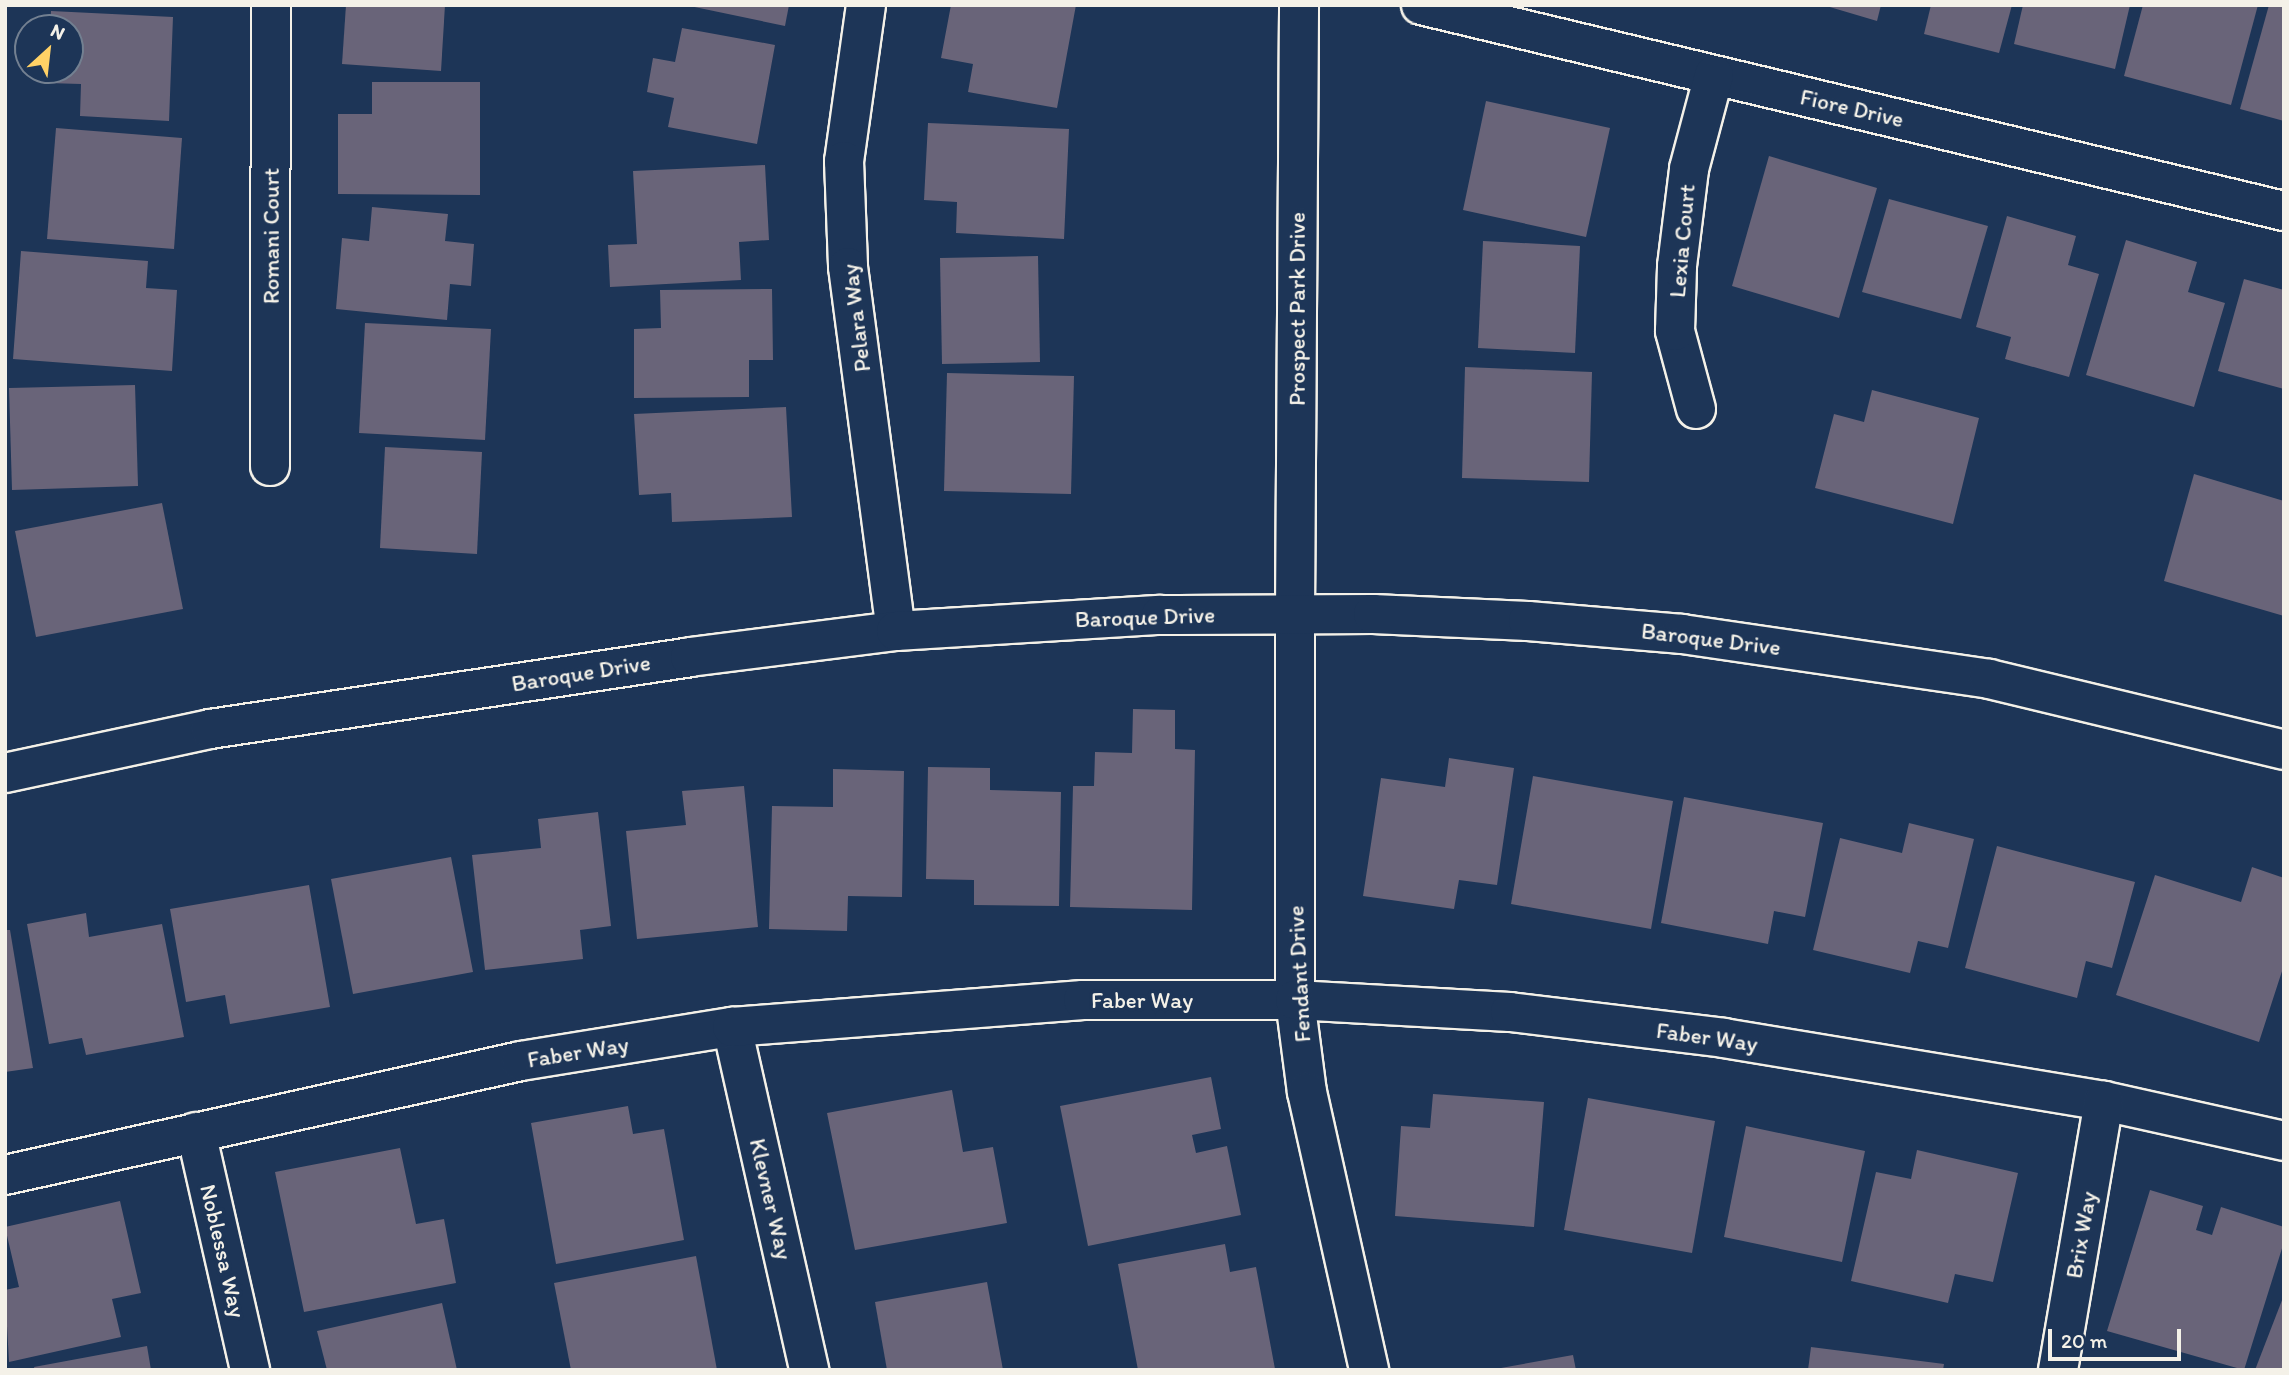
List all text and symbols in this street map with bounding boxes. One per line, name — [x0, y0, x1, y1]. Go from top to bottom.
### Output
north arrow — [14, 14, 84, 84]
text: N — [47, 18, 69, 45]
street label: Fiore Drive — [1797, 83, 1907, 133]
street label: Romani Court — [257, 168, 285, 304]
street label: Lexia Court — [1663, 183, 1701, 299]
street label: Prospect Park Drive — [1283, 212, 1311, 406]
street label: Pelara Way — [836, 263, 876, 373]
street label: Baroque Drive — [1074, 601, 1216, 633]
street label: Baroque Drive — [1640, 617, 1782, 661]
street label: Baroque Drive — [510, 648, 652, 698]
street label: Fendant Drive — [1282, 905, 1316, 1043]
street label: Faber Way — [1091, 986, 1193, 1014]
street label: Faber Way — [1655, 1016, 1759, 1058]
street label: Faber Way — [526, 1030, 630, 1074]
street label: Klevner Way — [744, 1136, 798, 1262]
street label: Noblessa Way — [194, 1182, 252, 1320]
street label: Brix Way — [2060, 1190, 2102, 1280]
scale bar — [2051, 1316, 2184, 1360]
text: 20 m — [2061, 1328, 2107, 1353]

